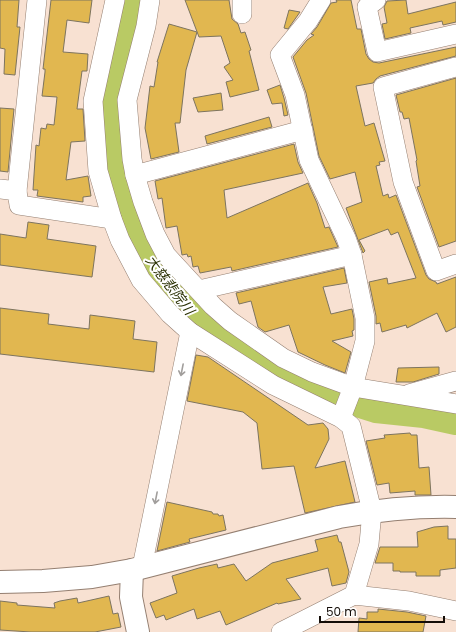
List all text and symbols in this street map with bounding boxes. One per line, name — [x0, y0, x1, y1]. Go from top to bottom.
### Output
water label: 大慈悲院川 — [141, 251, 200, 321]
one-way arrow — [178, 364, 186, 377]
one-way arrow — [152, 491, 160, 504]
scale bar — [320, 598, 444, 624]
text: 50 m — [326, 603, 357, 620]

